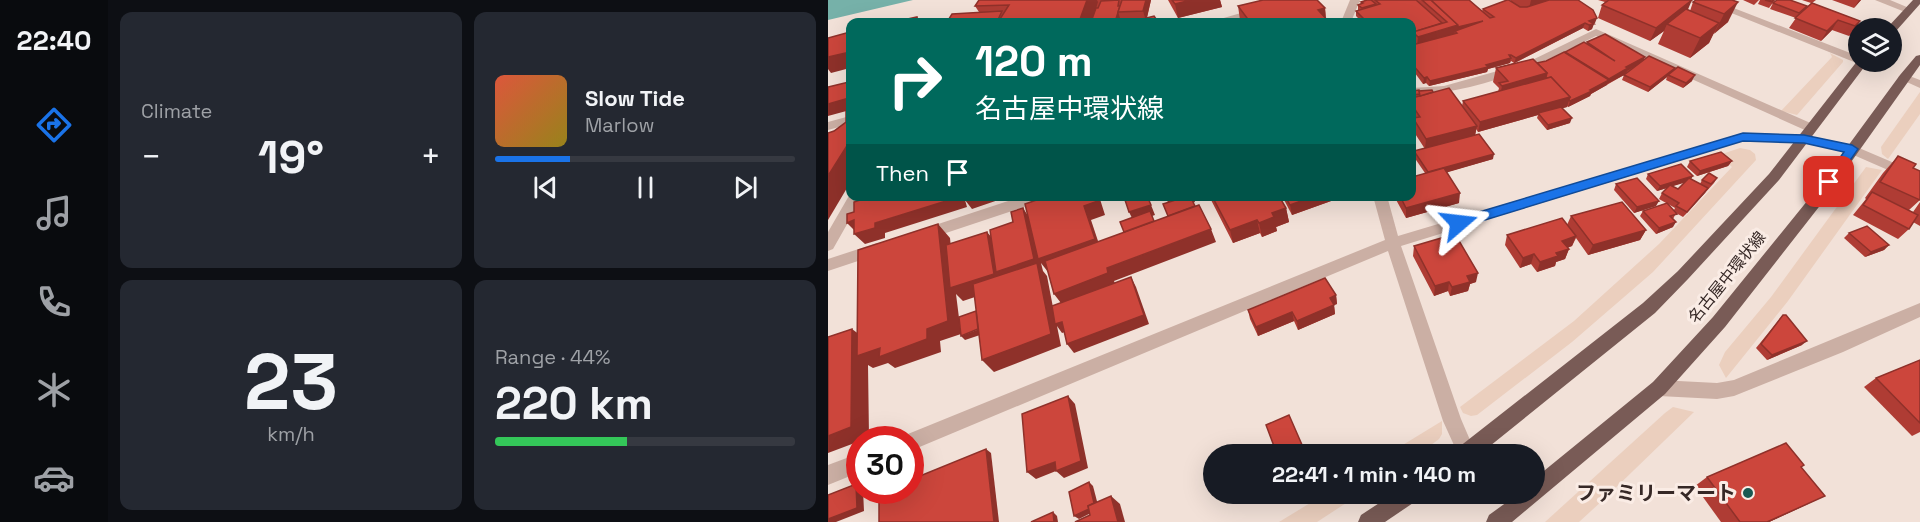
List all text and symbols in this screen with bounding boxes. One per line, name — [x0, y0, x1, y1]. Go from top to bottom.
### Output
map controls — [1848, 18, 1902, 72]
button: layers — [1848, 18, 1902, 72]
text: 22:40 — [17, 23, 91, 58]
text: 120 m — [975, 35, 1093, 88]
icon: right — [876, 42, 954, 120]
text: Slow Tide — [585, 84, 685, 112]
text: 名古屋中環状線 — [975, 91, 1164, 126]
text: Climate — [141, 98, 212, 124]
icon: directions — [33, 104, 75, 146]
text: Marlow — [585, 112, 654, 138]
text: 19° — [258, 129, 324, 186]
text: − — [141, 136, 161, 178]
text: + — [421, 136, 441, 178]
icon: arrive — [941, 156, 974, 189]
pin — [1803, 156, 1854, 207]
text: Then — [876, 159, 929, 187]
icon: arrive — [1812, 165, 1845, 198]
icon: previous — [529, 171, 562, 204]
icon: pause — [629, 171, 662, 204]
icon: next — [729, 171, 762, 204]
position arrow — [1427, 191, 1491, 255]
icon: music — [33, 192, 75, 234]
street label: 名古屋中環状線 — [1684, 227, 1770, 327]
icon: phone — [33, 281, 75, 323]
text: 23 — [244, 332, 338, 432]
text: Range · 44% — [495, 344, 611, 370]
icon: climate — [33, 369, 75, 411]
text: 220 km — [495, 375, 653, 432]
text: km/h — [267, 421, 315, 447]
speed limit sign: 30 — [846, 426, 924, 504]
icon: car — [33, 457, 75, 499]
text: 22:41 · 1 min · 140 m — [1272, 460, 1476, 488]
place label: ファミリーマート — [1576, 480, 1736, 506]
marker: ファミリーマート — [1741, 486, 1755, 500]

